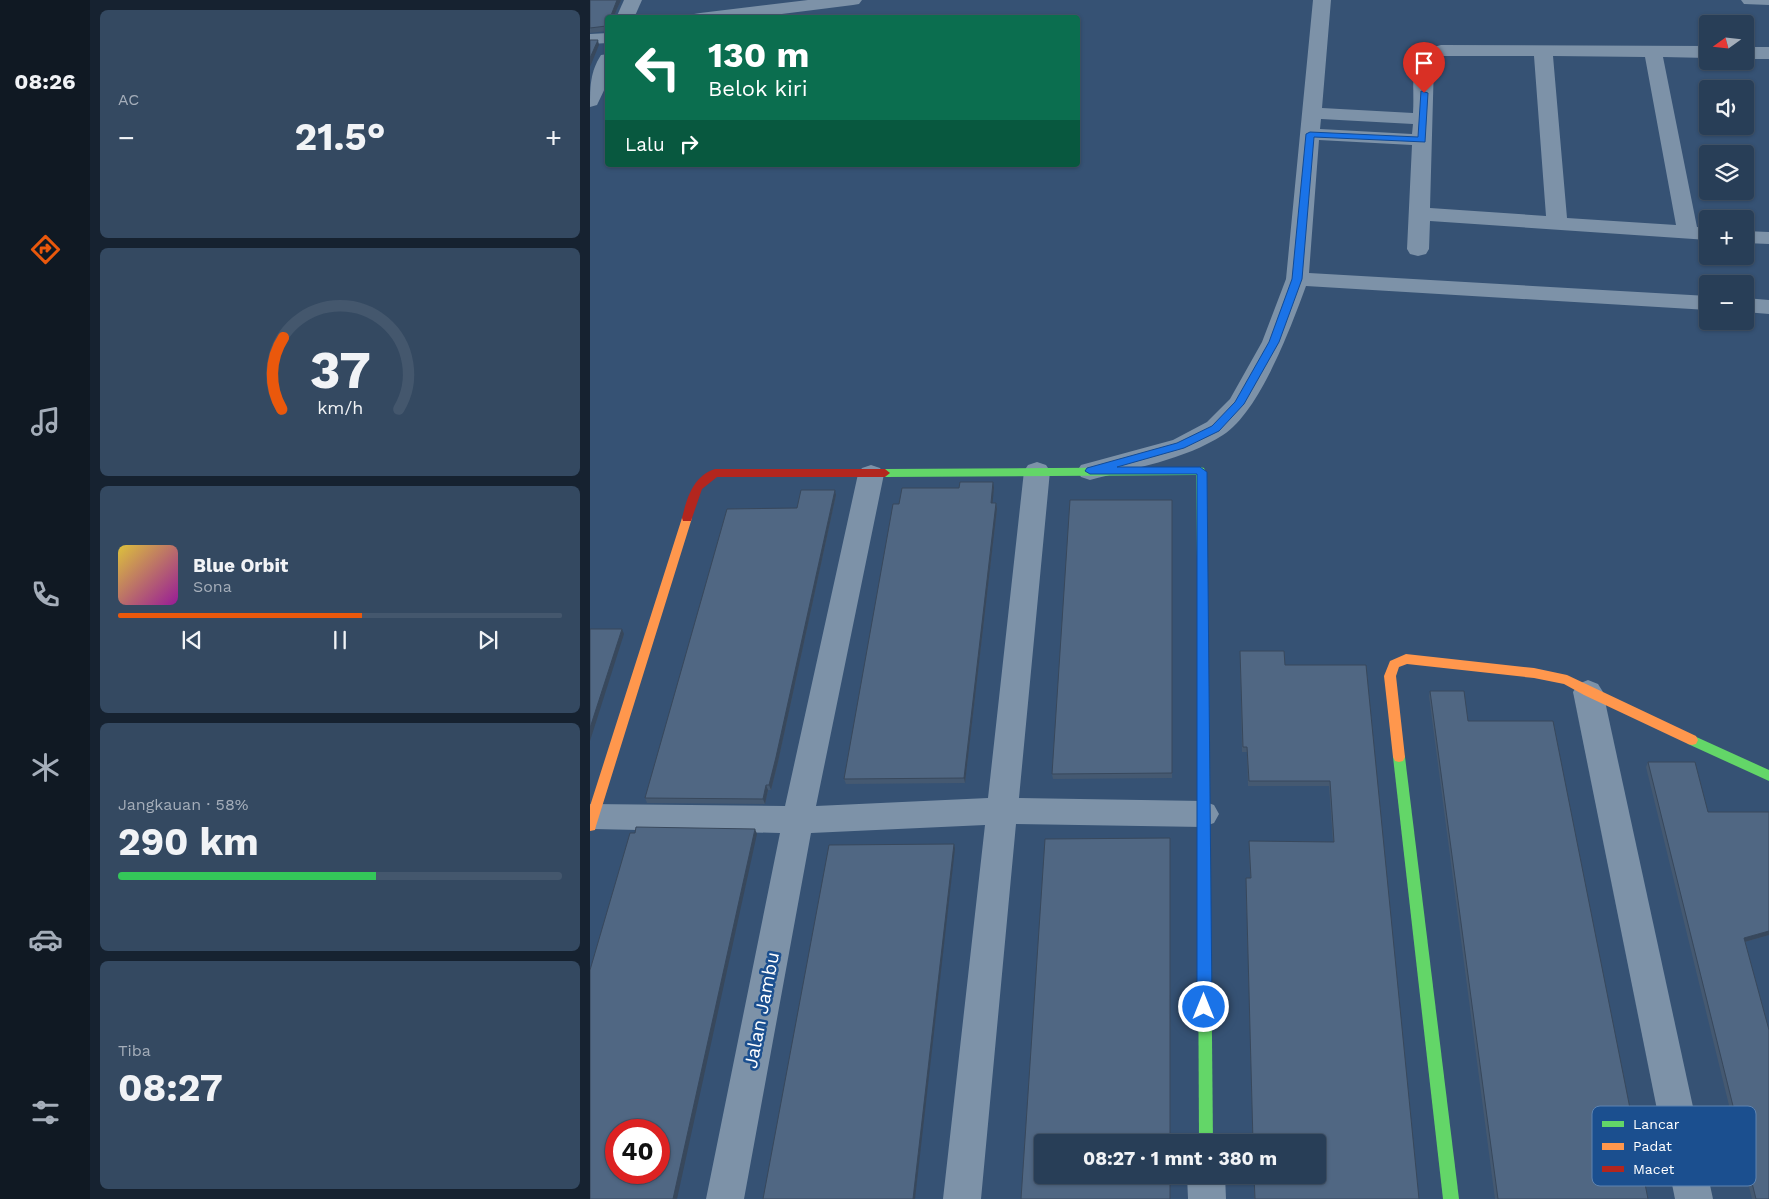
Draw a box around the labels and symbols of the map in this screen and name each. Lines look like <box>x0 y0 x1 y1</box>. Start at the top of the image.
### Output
north arrow <box>1699 15 1754 70</box>
pin <box>1403 42 1445 93</box>
street label: Jalan Jambu <box>739 950 784 1070</box>
position arrow <box>1177 980 1229 1032</box>
legend <box>1592 1106 1756 1186</box>
text: Lancar <box>1633 1116 1680 1132</box>
speed limit sign: 40 <box>605 1119 670 1184</box>
text: Padat <box>1633 1138 1672 1154</box>
text: Macet <box>1633 1161 1675 1177</box>

